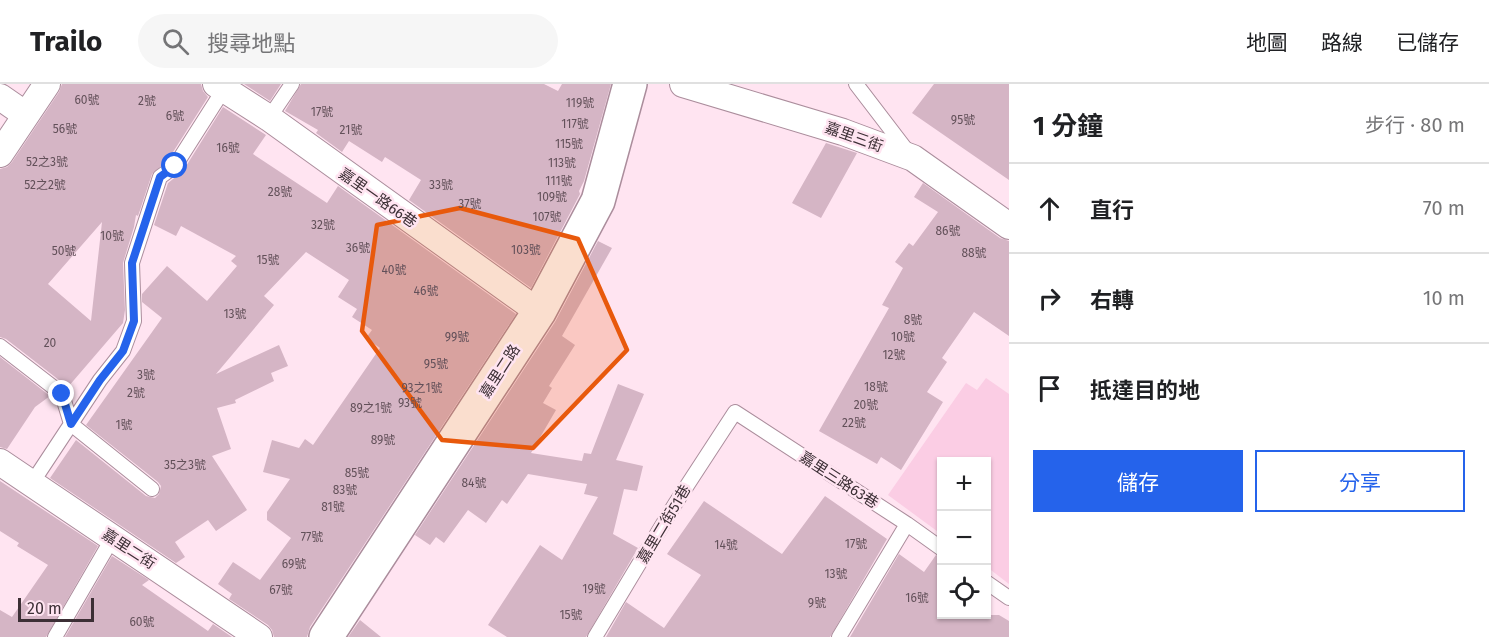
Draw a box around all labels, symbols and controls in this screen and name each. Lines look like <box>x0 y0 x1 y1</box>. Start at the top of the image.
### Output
search box <box>138 14 558 68</box>
text: Trailo <box>30 25 102 58</box>
icon: search <box>159 25 192 58</box>
text: 搜尋地點 <box>207 30 295 57</box>
text: 地圖 <box>1246 30 1288 56</box>
text: 路線 <box>1321 30 1363 56</box>
text: 已儲存 <box>1396 30 1459 56</box>
house number: 60號 <box>74 93 100 107</box>
house number: 2號 <box>138 94 156 108</box>
house number: 119號 <box>566 96 594 110</box>
house number: 17號 <box>311 105 333 119</box>
house number: 6號 <box>166 109 184 123</box>
text: 1 分鐘 <box>1033 111 1103 142</box>
house number: 95號 <box>951 113 975 127</box>
text: 步行 · 80 m <box>1365 113 1465 137</box>
house number: 117號 <box>561 117 589 131</box>
street label: 嘉里三街 <box>823 118 885 156</box>
house number: 56號 <box>53 122 77 136</box>
house number: 21號 <box>340 123 362 137</box>
house number: 115號 <box>555 137 583 151</box>
house number: 16號 <box>216 141 240 155</box>
route start <box>161 152 187 178</box>
house number: 52之3號 <box>26 155 68 169</box>
house number: 113號 <box>548 156 576 170</box>
street label: 嘉里一路66巷 <box>336 165 420 231</box>
house number: 111號 <box>545 174 573 188</box>
house number: 52之2號 <box>24 178 66 192</box>
house number: 33號 <box>429 178 453 192</box>
house number: 28號 <box>268 185 292 199</box>
house number: 109號 <box>537 190 567 204</box>
icon: ahead <box>1033 192 1066 225</box>
text: 70 m <box>1423 196 1465 220</box>
house number: 37號 <box>458 197 482 211</box>
text: 直行 <box>1090 197 1134 224</box>
house number: 107號 <box>533 210 561 224</box>
house number: 32號 <box>311 218 335 232</box>
house number: 86號 <box>935 224 961 238</box>
house number: 10號 <box>100 229 124 243</box>
house number: 36號 <box>346 241 370 255</box>
house number: 103號 <box>511 243 541 257</box>
house number: 50號 <box>52 244 76 258</box>
house number: 88號 <box>961 246 987 260</box>
house number: 15號 <box>256 253 280 267</box>
house number: 40號 <box>381 263 407 277</box>
icon: right <box>1033 282 1066 315</box>
house number: 46號 <box>414 284 438 298</box>
text: 10 m <box>1423 286 1465 310</box>
text: 右轉 <box>1090 287 1134 314</box>
house number: 13號 <box>223 307 247 321</box>
house number: 8號 <box>904 313 922 327</box>
house number: 99號 <box>445 330 469 344</box>
house number: 10號 <box>891 330 915 344</box>
house number: 20 <box>44 336 57 350</box>
street label: 嘉里二路 <box>476 341 524 401</box>
house number: 12號 <box>882 348 906 362</box>
house number: 95號 <box>424 357 448 371</box>
house number: 3號 <box>137 368 155 382</box>
icon: arrive <box>1033 372 1066 405</box>
text: 抵達目的地 <box>1090 377 1200 404</box>
route end <box>48 380 74 406</box>
house number: 18號 <box>864 380 888 394</box>
house number: 93之1號 <box>401 381 443 395</box>
house number: 2號 <box>127 386 145 400</box>
house number: 93號 <box>398 396 422 410</box>
house number: 20號 <box>854 398 878 412</box>
house number: 89之1號 <box>350 401 392 415</box>
house number: 22號 <box>842 416 866 430</box>
house number: 1號 <box>115 418 133 432</box>
house number: 89號 <box>371 433 395 447</box>
street label: 嘉里三路63巷 <box>796 448 882 512</box>
button: 儲存 <box>1033 450 1243 512</box>
button: 分享 <box>1255 450 1465 512</box>
map controls <box>937 457 991 619</box>
button: + <box>937 457 991 511</box>
house number: 35之3號 <box>164 458 206 472</box>
house number: 85號 <box>345 466 369 480</box>
house number: 84號 <box>462 476 487 490</box>
street label: 嘉里二街51巷 <box>634 482 694 566</box>
house number: 83號 <box>333 483 357 497</box>
house number: 81號 <box>321 500 345 514</box>
button: − <box>937 511 991 565</box>
street label: 嘉里二街 <box>99 525 159 573</box>
house number: 77號 <box>301 530 323 544</box>
house number: 17號 <box>845 537 867 551</box>
house number: 14號 <box>714 538 738 552</box>
house number: 69號 <box>282 557 306 571</box>
button: locate <box>937 565 991 619</box>
house number: 13號 <box>824 567 848 581</box>
house number: 19號 <box>582 582 606 596</box>
house number: 67號 <box>269 583 293 597</box>
house number: 16號 <box>905 591 929 605</box>
scale bar <box>18 595 94 622</box>
house number: 9號 <box>808 596 826 610</box>
text: 20 m <box>27 599 62 618</box>
house number: 15號 <box>559 608 583 622</box>
house number: 60號 <box>129 615 155 629</box>

